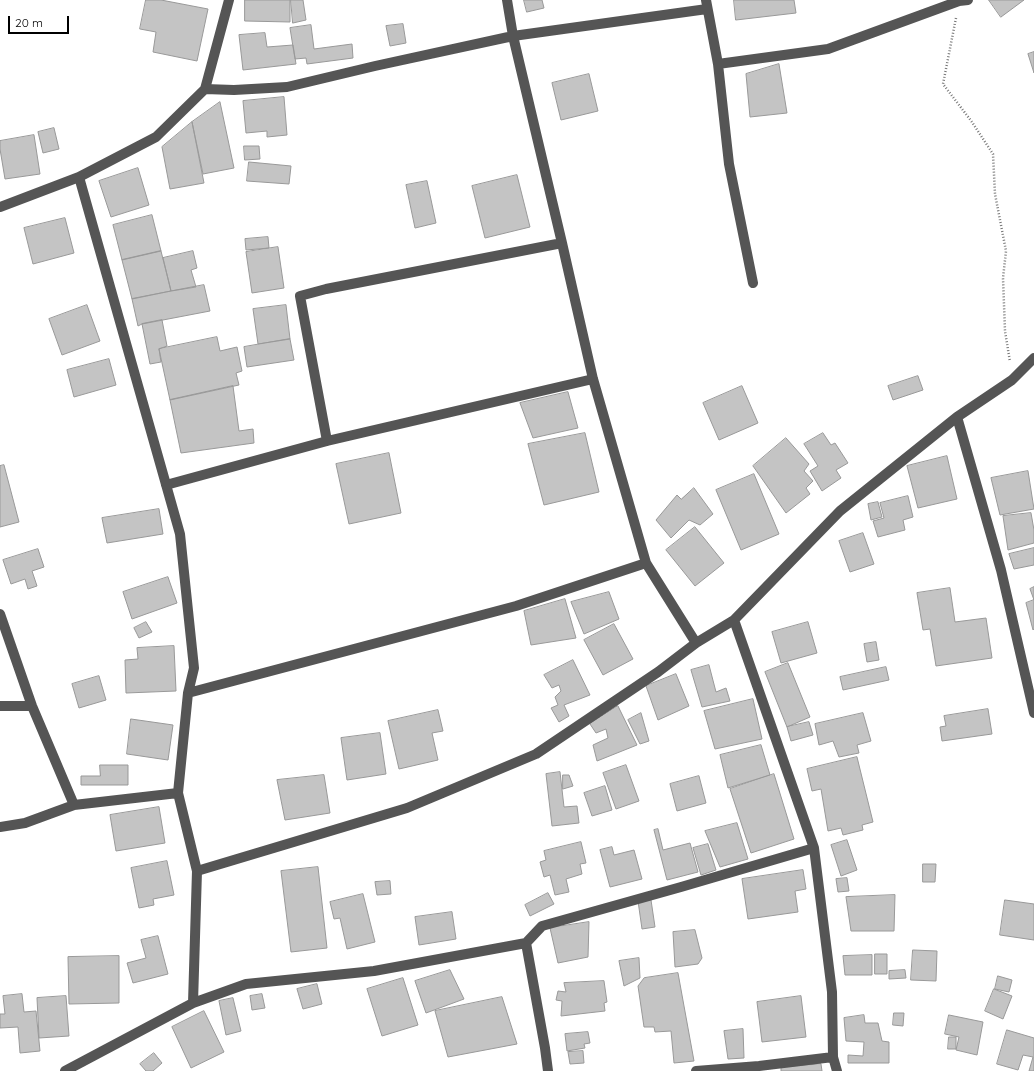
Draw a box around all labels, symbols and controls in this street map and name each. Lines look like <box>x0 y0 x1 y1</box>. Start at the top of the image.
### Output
scale bar <box>10 8 71 34</box>
text: 20 m <box>15 15 43 30</box>

